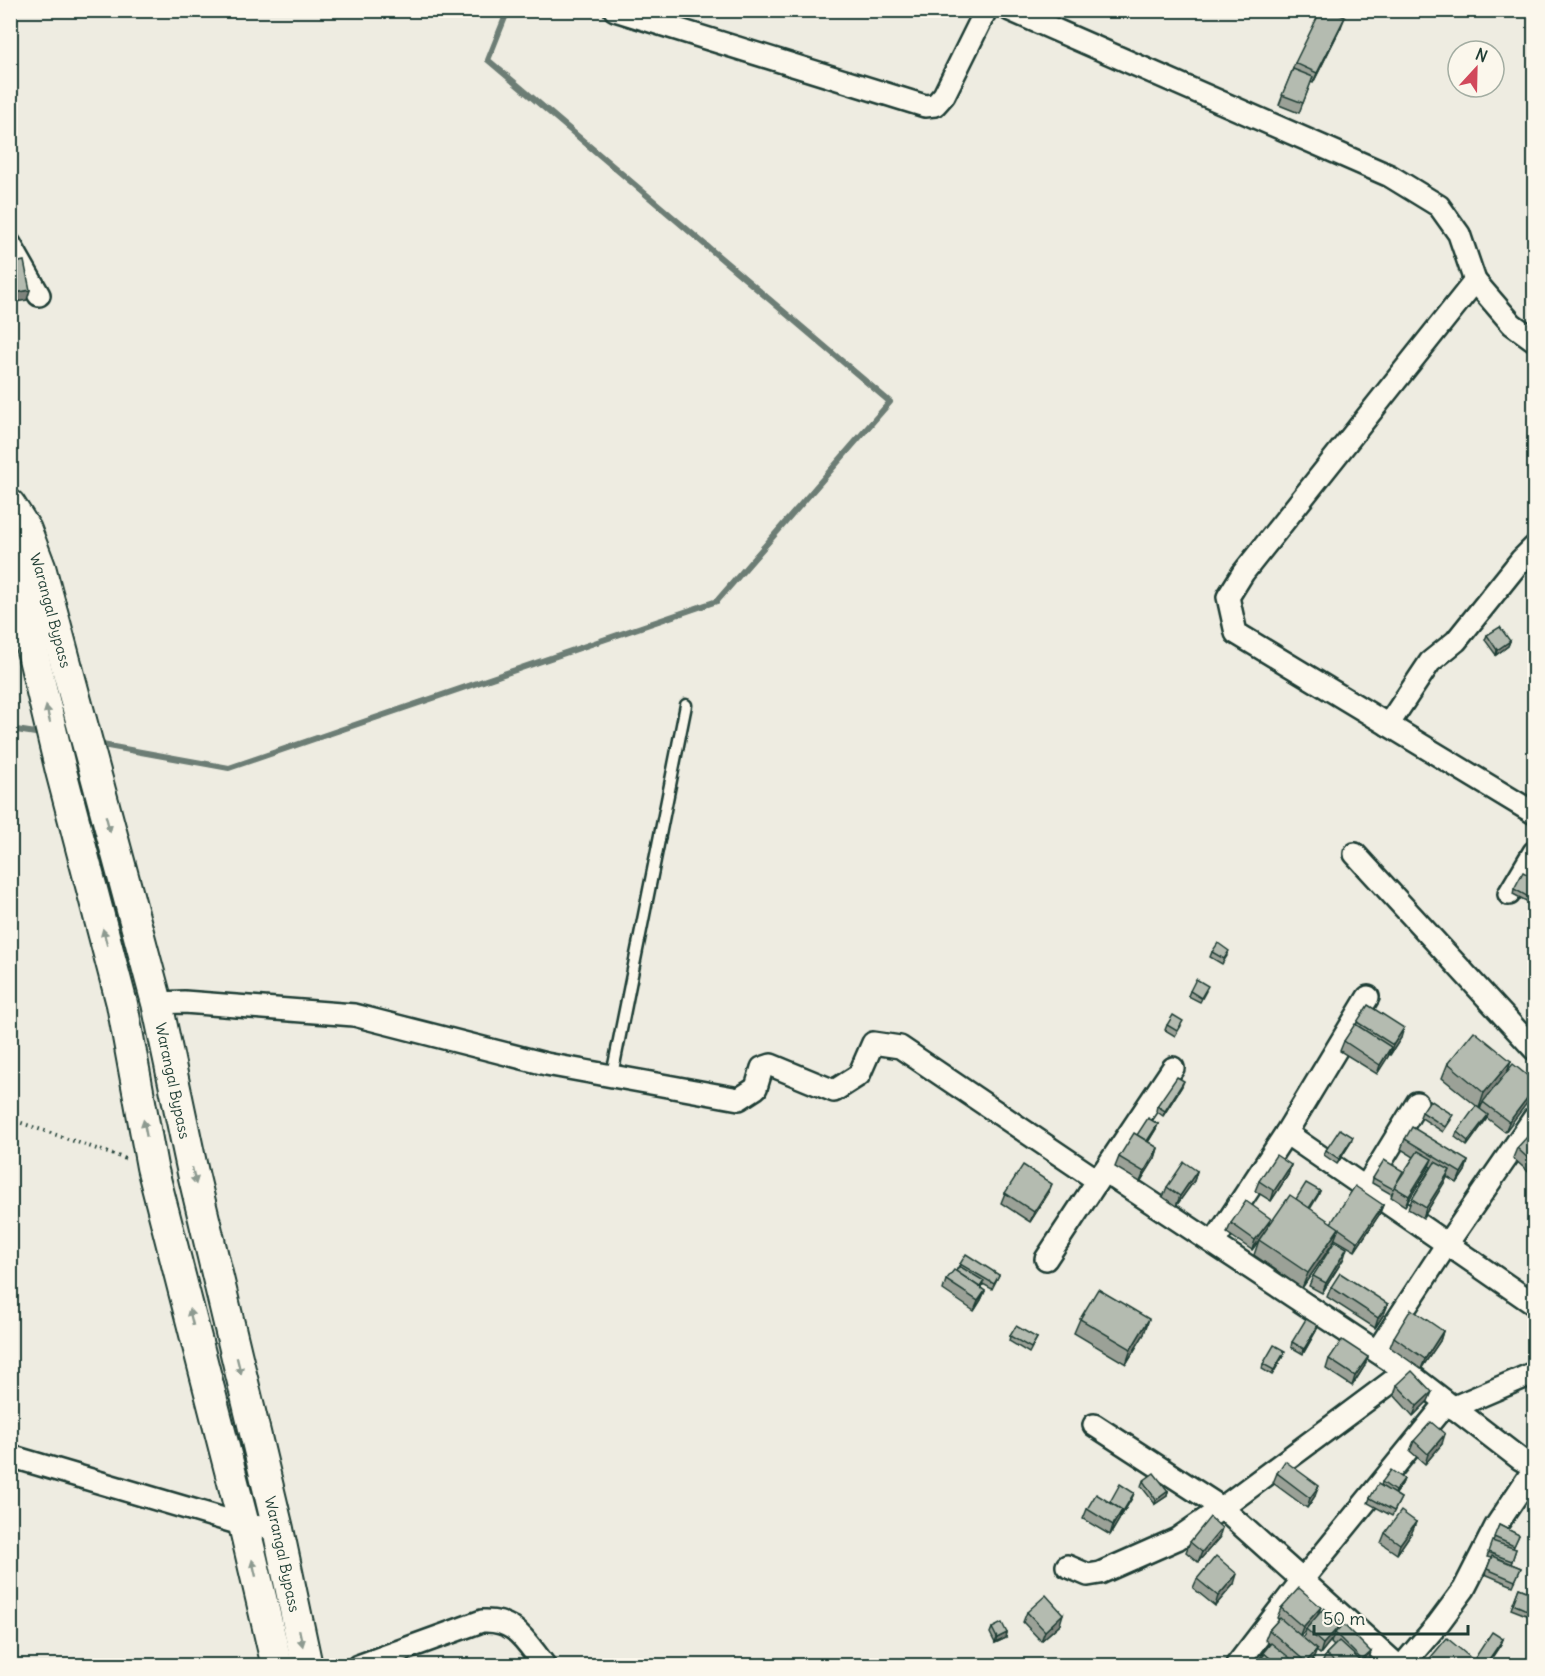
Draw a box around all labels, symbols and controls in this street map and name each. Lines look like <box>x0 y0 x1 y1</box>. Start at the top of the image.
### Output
north arrow <box>1446 39 1506 99</box>
text: N <box>1473 44 1490 66</box>
street label: Warangal Bypass <box>26 550 76 670</box>
one-way arrow <box>43 704 52 723</box>
one-way arrow <box>104 815 113 833</box>
one-way arrow <box>99 928 109 946</box>
street label: Warangal Bypass <box>152 1021 195 1140</box>
one-way arrow <box>140 1118 149 1137</box>
one-way arrow <box>189 1167 199 1185</box>
one-way arrow <box>185 1308 195 1327</box>
one-way arrow <box>235 1357 244 1376</box>
street label: Warangal Bypass <box>261 1494 305 1614</box>
one-way arrow <box>248 1558 258 1577</box>
scale bar <box>1314 1598 1468 1636</box>
text: 50 m <box>1323 1607 1365 1630</box>
one-way arrow <box>297 1629 306 1648</box>

